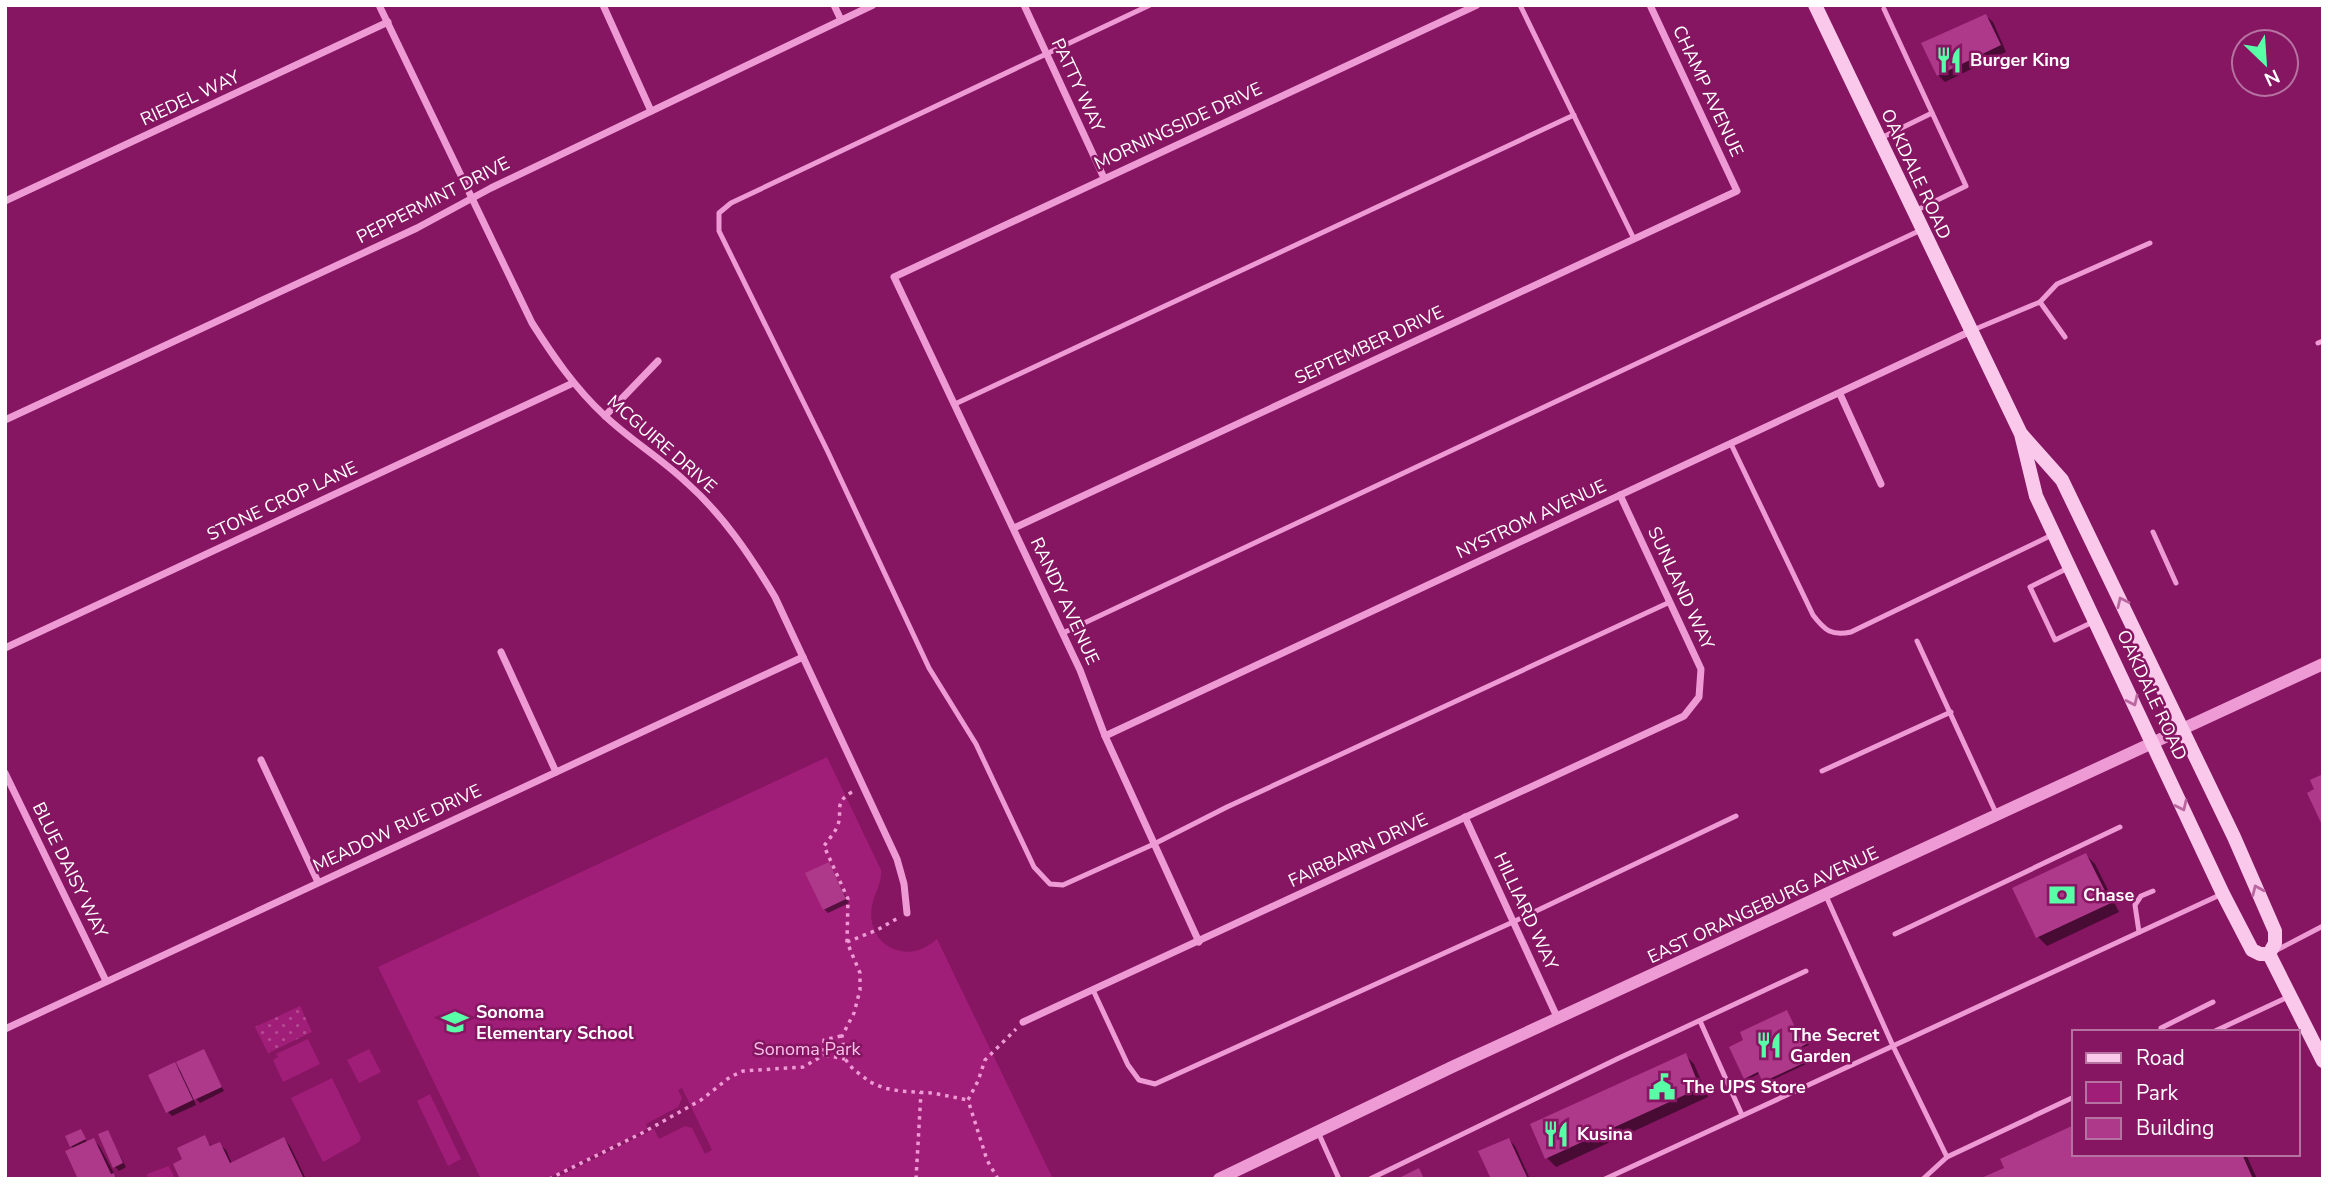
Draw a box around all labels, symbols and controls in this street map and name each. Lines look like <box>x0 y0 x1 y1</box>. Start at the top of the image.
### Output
street label: CHAMP AVENUE <box>1667 21 1749 161</box>
north arrow <box>2230 28 2300 98</box>
street label: PATTY WAY <box>1046 34 1110 136</box>
restaurant icon: Burger King <box>1934 45 1964 75</box>
place label: Burger King <box>1970 48 2070 72</box>
text: N <box>2260 63 2284 92</box>
street label: RIEDEL WAY <box>136 64 244 131</box>
street label: MORNINGSIDE DRIVE <box>1090 77 1266 175</box>
street label: OAKDALE ROAD <box>1875 105 1957 243</box>
street label: PEPPERMINT DRIVE <box>352 151 514 249</box>
street label: SEPTEMBER DRIVE <box>1291 300 1447 390</box>
street label: MCGUIRE DRIVE <box>602 390 722 498</box>
street label: STONE CROP LANE <box>203 456 361 546</box>
street label: NYSTROM AVENUE <box>1452 474 1610 564</box>
street label: SUNLAND WAY <box>1642 523 1720 654</box>
street label: RANDY AVENUE <box>1025 533 1105 669</box>
one-way arrow <box>2116 597 2130 609</box>
street label: OAKDALE ROAD <box>2111 626 2193 764</box>
one-way arrow <box>2125 694 2139 706</box>
street label: MEADOW RUE DRIVE <box>309 778 485 878</box>
street label: BLUE DAISY WAY <box>27 798 113 942</box>
one-way arrow <box>2173 799 2187 811</box>
street label: FAIRBAIRN DRIVE <box>1284 807 1432 893</box>
street label: EAST ORANGEBURG AVENUE <box>1644 841 1882 969</box>
street label: HILLIARD WAY <box>1488 848 1564 974</box>
bank icon: Chase <box>2047 880 2077 910</box>
place label: Chase <box>2083 883 2134 907</box>
one-way arrow <box>2251 885 2265 898</box>
place label: Sonoma Elementary School <box>476 1000 634 1045</box>
school or university icon: Sonoma Elementary School <box>440 1007 470 1037</box>
place label: The Secret Garden <box>1790 1023 1880 1068</box>
restaurant icon: The Secret Garden <box>1754 1030 1784 1060</box>
legend <box>2072 1030 2300 1156</box>
park label: Sonoma Park <box>754 1037 861 1061</box>
text: Road <box>2136 1044 2185 1072</box>
public building icon: The UPS Store <box>1647 1072 1677 1102</box>
place label: The UPS Store <box>1683 1075 1806 1099</box>
text: Park <box>2136 1079 2178 1107</box>
text: Building <box>2136 1114 2214 1142</box>
restaurant icon: Kusina <box>1541 1119 1571 1149</box>
place label: Kusina <box>1577 1122 1633 1146</box>

